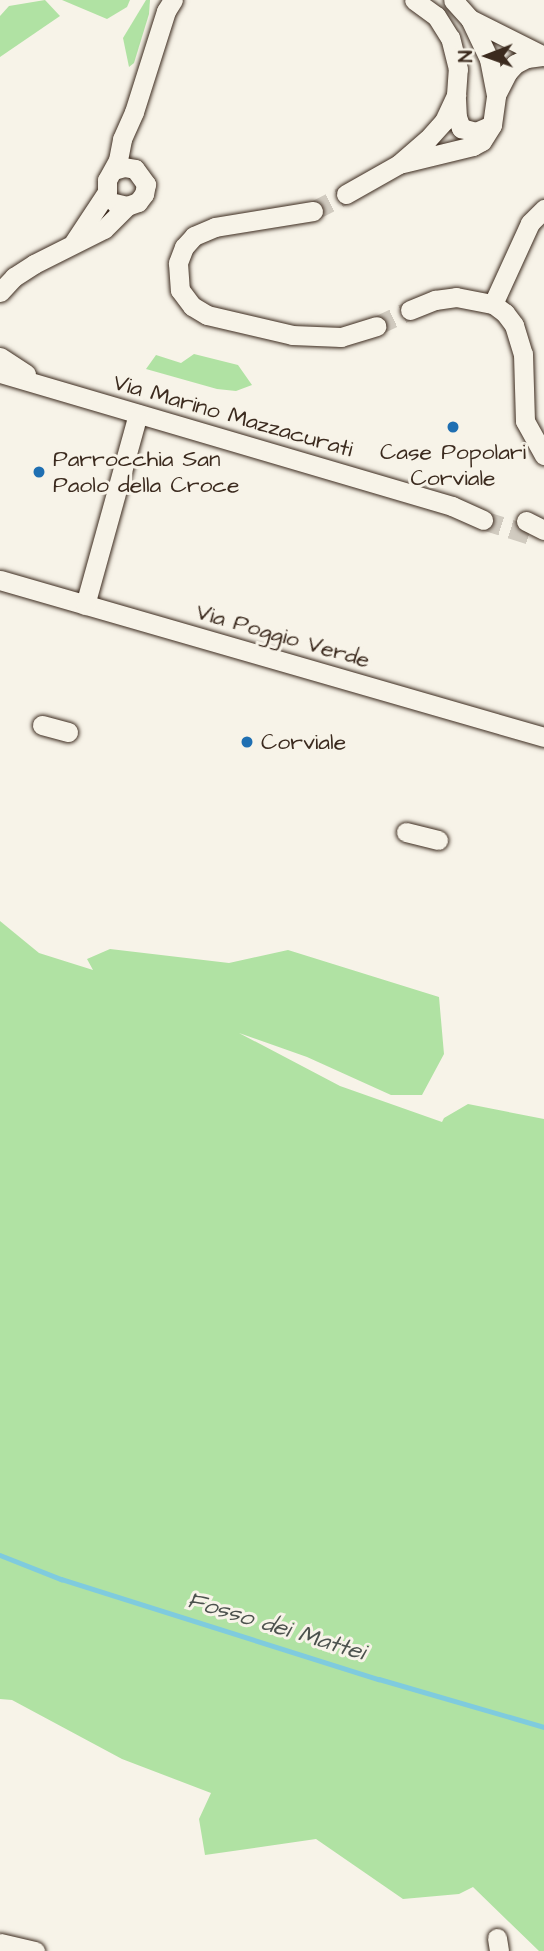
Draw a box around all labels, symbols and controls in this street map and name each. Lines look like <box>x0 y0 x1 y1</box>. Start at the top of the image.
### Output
north arrow <box>453 21 523 91</box>
text: N <box>453 50 480 63</box>
street label: Via Marino Mazzacurati <box>110 369 356 463</box>
marker: Case Popolari Corviale <box>445 419 461 435</box>
place label: Case Popolari Corviale <box>380 438 526 492</box>
place label: Parrocchia San Paolo della Croce <box>53 445 239 499</box>
marker: Parrocchia San Paolo della Croce <box>31 464 47 480</box>
street label: Via Poggio Verde <box>193 598 373 674</box>
place label: Corviale <box>261 728 346 756</box>
marker: Corviale <box>239 734 255 750</box>
water label: Fosso dei Mattei <box>184 1586 368 1668</box>

